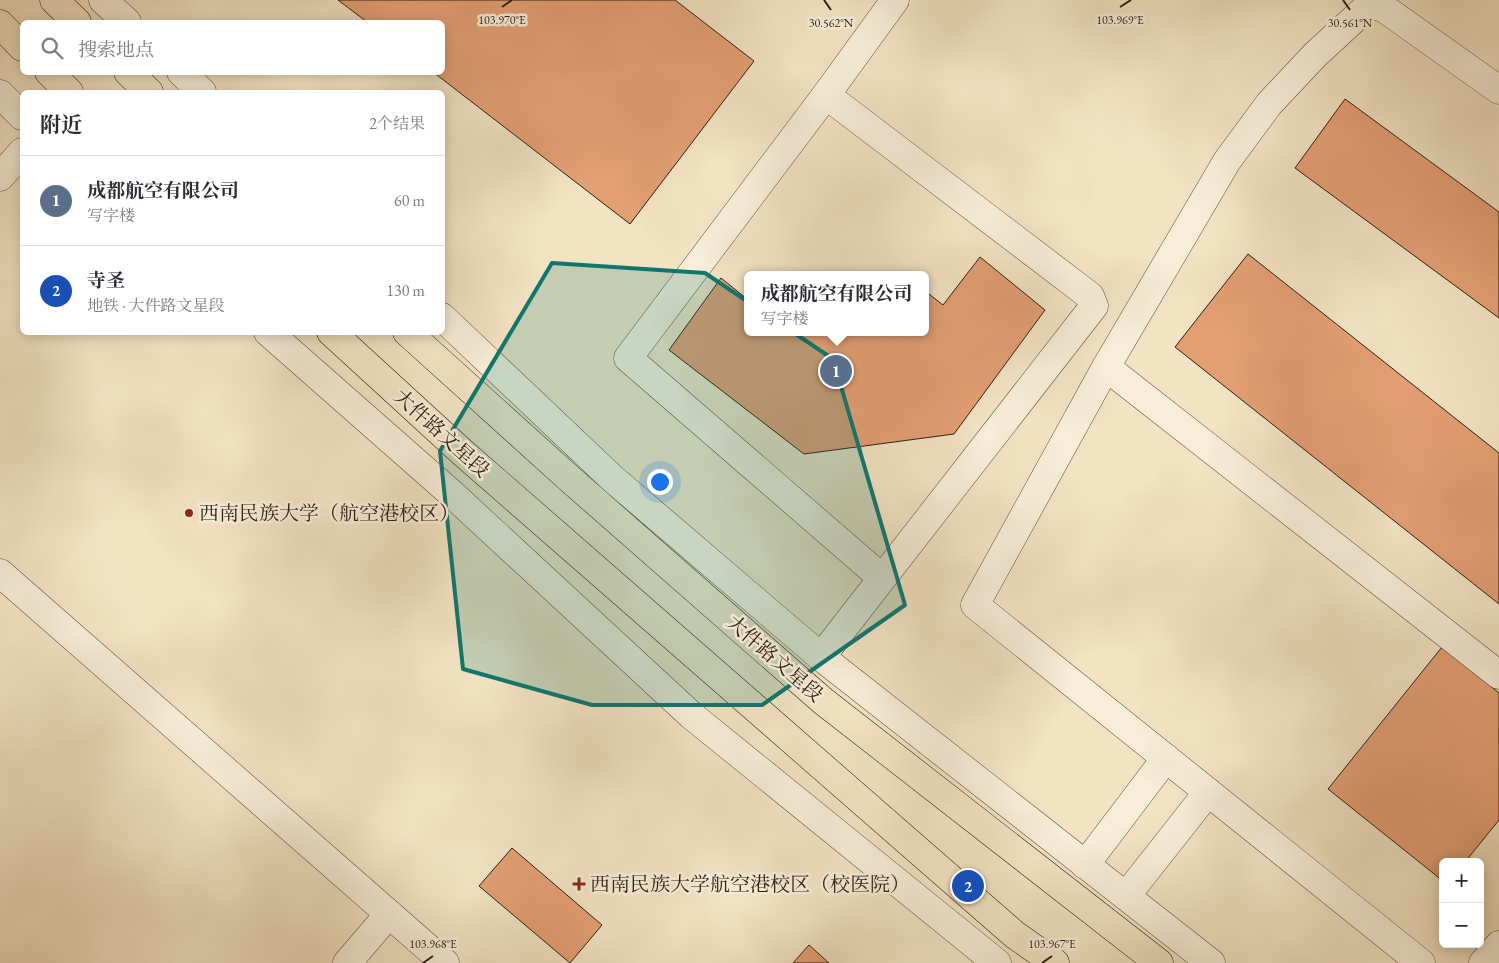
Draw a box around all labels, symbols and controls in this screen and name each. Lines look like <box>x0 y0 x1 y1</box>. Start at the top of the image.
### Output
text: 103.970°E <box>478 12 526 28</box>
text: 103.969°E <box>1096 12 1144 28</box>
text: 30.562°N <box>809 15 854 31</box>
text: 30.561°N <box>1328 15 1373 31</box>
search box <box>20 20 445 75</box>
icon: search <box>38 34 66 62</box>
text: 搜索地点 <box>78 37 154 62</box>
text: 附近 <box>40 111 82 138</box>
text: 2个结果 <box>369 113 425 134</box>
text: 成都航空有限公司 <box>87 178 239 203</box>
text: 1 <box>52 190 60 211</box>
text: 60 m <box>394 190 425 211</box>
text: 写字楼 <box>87 205 135 226</box>
text: 寺圣 <box>87 268 125 293</box>
popup <box>744 271 929 336</box>
text: 2 <box>52 280 60 301</box>
text: 130 m <box>386 280 425 301</box>
text: 成都航空有限公司 <box>760 281 913 306</box>
text: 地铁 · 大件路文星段 <box>87 295 225 316</box>
text: 写字楼 <box>760 308 809 329</box>
pin: 1 <box>820 352 852 390</box>
street label: 大件路文星段 <box>389 383 495 483</box>
your location <box>647 469 673 495</box>
place label: 西南民族大学（航空港校区） <box>199 500 459 526</box>
marker: 西南民族大学（航空港校区） <box>183 507 195 519</box>
street label: 大件路文星段 <box>721 609 829 707</box>
map controls <box>1439 858 1484 948</box>
button: + <box>1439 858 1484 903</box>
pin: 2 <box>952 867 984 905</box>
place label: 西南民族大学航空港校区（校医院） <box>590 871 910 897</box>
marker: 西南民族大学航空港校区（校医院） <box>572 877 586 891</box>
button: − <box>1439 903 1484 948</box>
text: 103.968°E <box>409 936 457 952</box>
text: 103.967°E <box>1028 936 1076 952</box>

